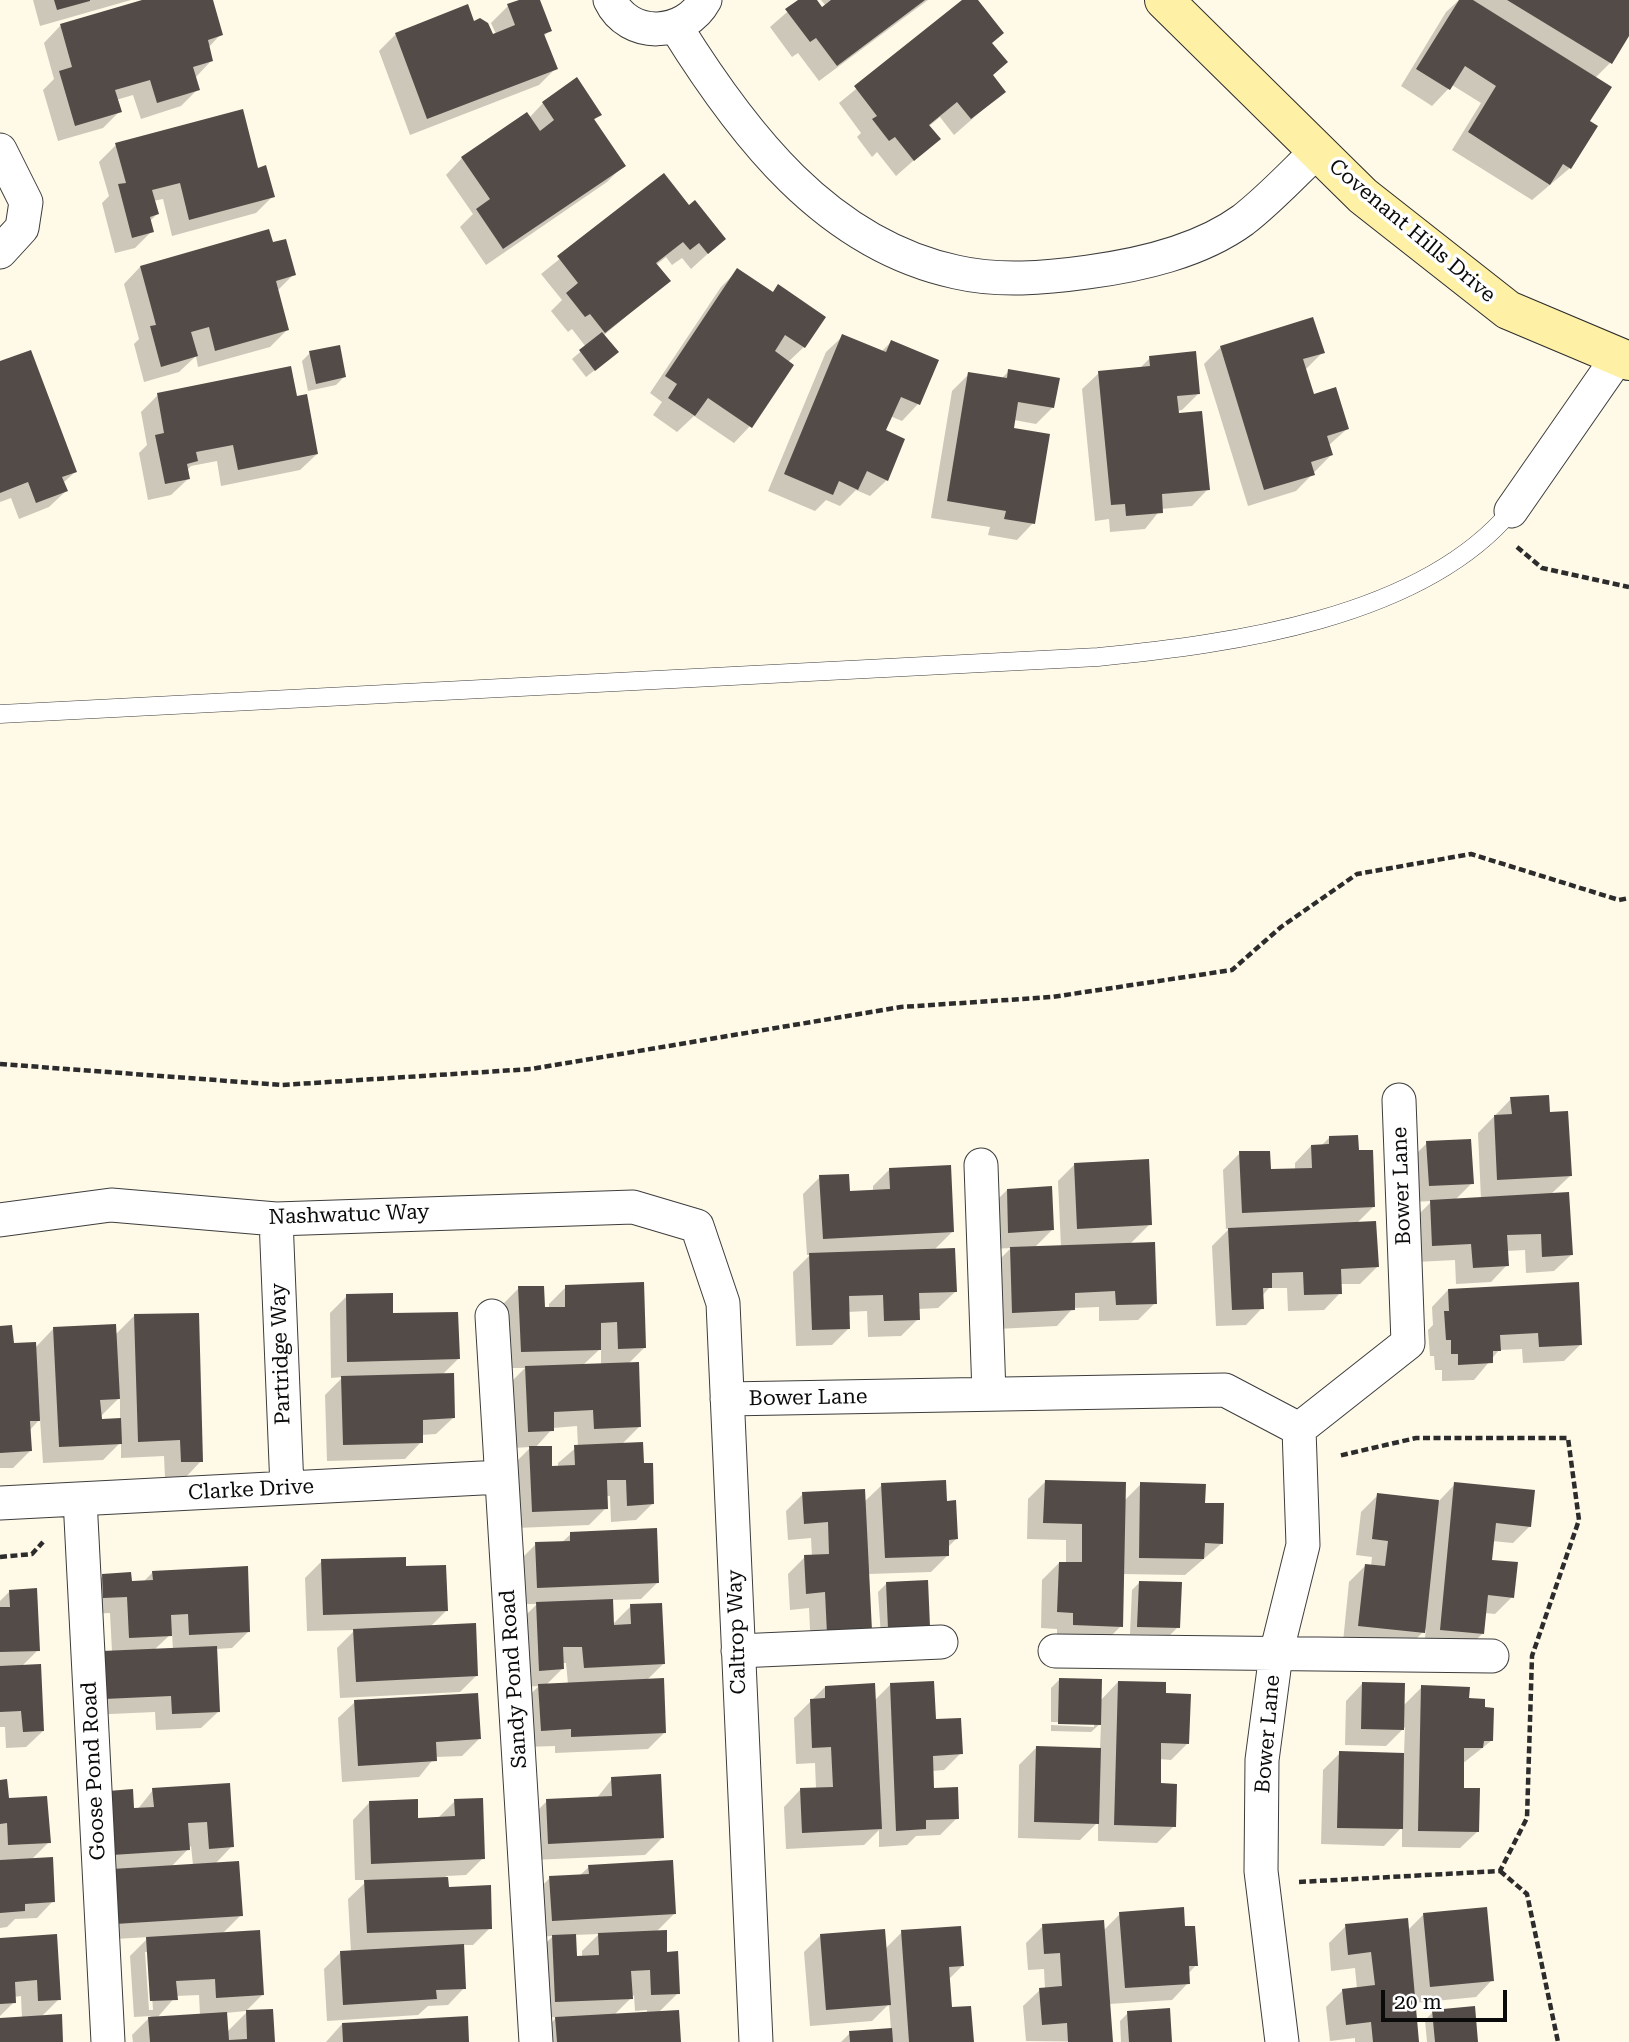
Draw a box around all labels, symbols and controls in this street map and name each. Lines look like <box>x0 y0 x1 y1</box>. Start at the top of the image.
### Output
street label: Covenant Hills Drive <box>1324 154 1500 308</box>
street label: Bower Lane <box>1387 1126 1417 1246</box>
street label: Nashwatuc Way <box>268 1200 430 1230</box>
street label: Partridge Way <box>266 1283 296 1425</box>
street label: Bower Lane <box>748 1384 868 1412</box>
street label: Clarke Drive <box>187 1474 315 1506</box>
street label: Caltrop Way <box>722 1569 752 1695</box>
street label: Sandy Pond Road <box>495 1589 533 1769</box>
street label: Bower Lane <box>1250 1674 1286 1794</box>
street label: Goose Pond Road <box>77 1681 111 1861</box>
scale bar <box>1384 1976 1510 2020</box>
text: 20 m <box>1394 1990 1442 2014</box>

